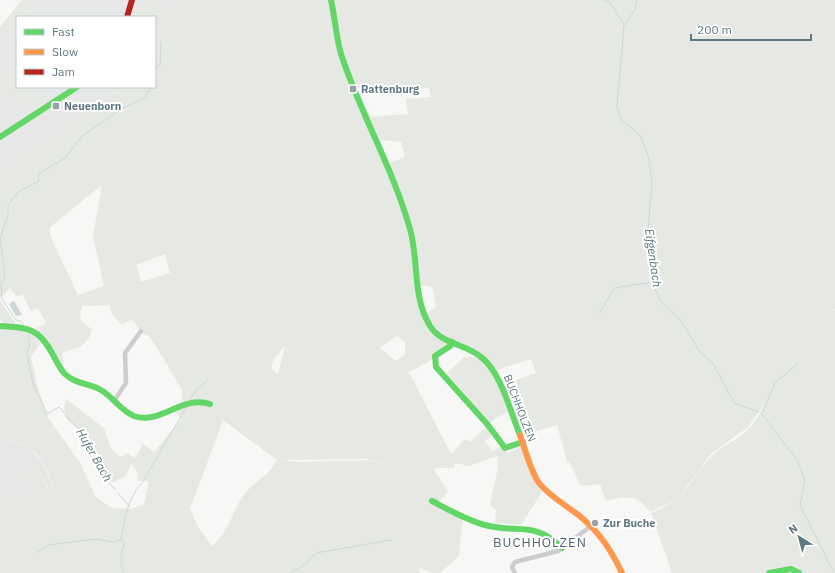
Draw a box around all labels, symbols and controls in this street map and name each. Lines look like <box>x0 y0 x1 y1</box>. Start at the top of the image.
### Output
legend <box>16 16 156 88</box>
scale bar <box>691 16 811 42</box>
text: 200 m <box>697 22 732 37</box>
text: Fast <box>52 24 75 39</box>
text: Slow <box>52 44 78 59</box>
text: Jam <box>52 64 75 79</box>
place label: Rattenburg <box>361 82 420 96</box>
marker: Rattenburg <box>348 84 358 94</box>
place label: Neuenborn <box>64 99 121 113</box>
marker: Neuenborn <box>51 101 61 111</box>
water label: Eifgenbach <box>642 228 665 288</box>
street label: BUCHHOLZEN <box>501 372 539 444</box>
water label: Hufer Bach <box>73 425 116 484</box>
place label: Zur Buche <box>603 516 656 530</box>
north arrow <box>779 517 819 557</box>
marker: Zur Buche <box>590 518 600 528</box>
text: N <box>786 521 800 537</box>
district label: BUCHHOLZEN <box>493 534 587 551</box>

